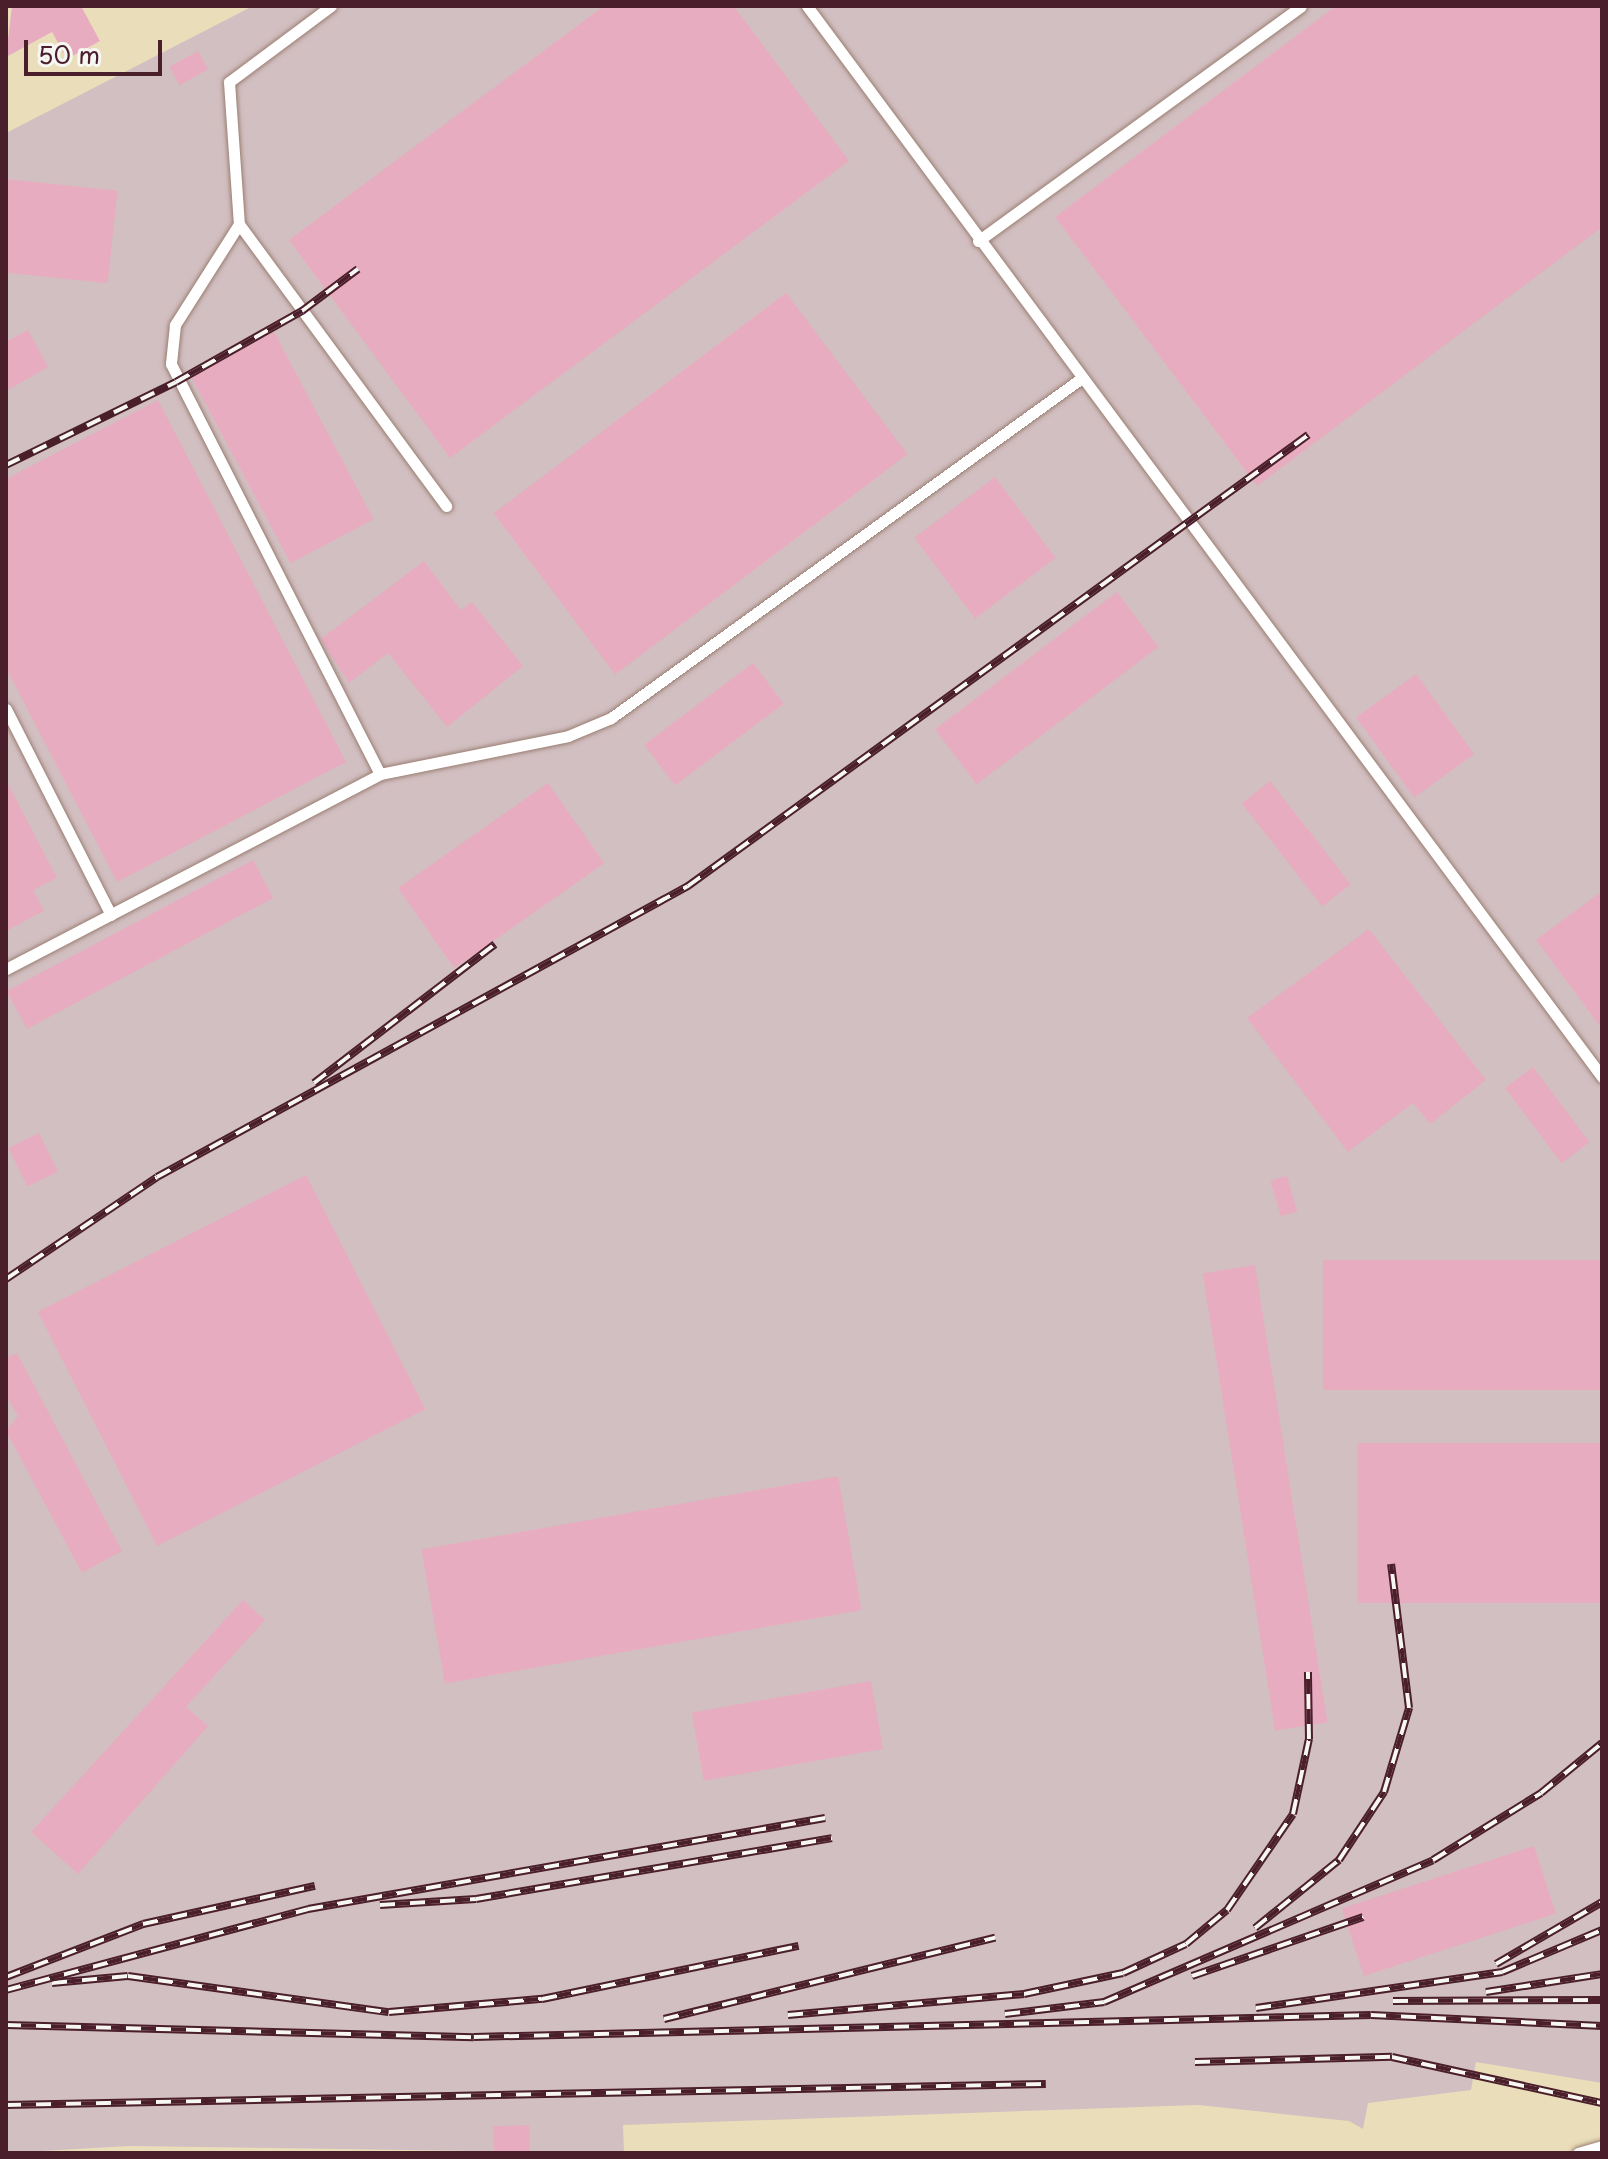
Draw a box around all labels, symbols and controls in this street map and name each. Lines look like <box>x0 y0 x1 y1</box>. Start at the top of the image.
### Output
scale bar <box>28 24 166 74</box>
text: 50 m <box>38 36 100 72</box>

